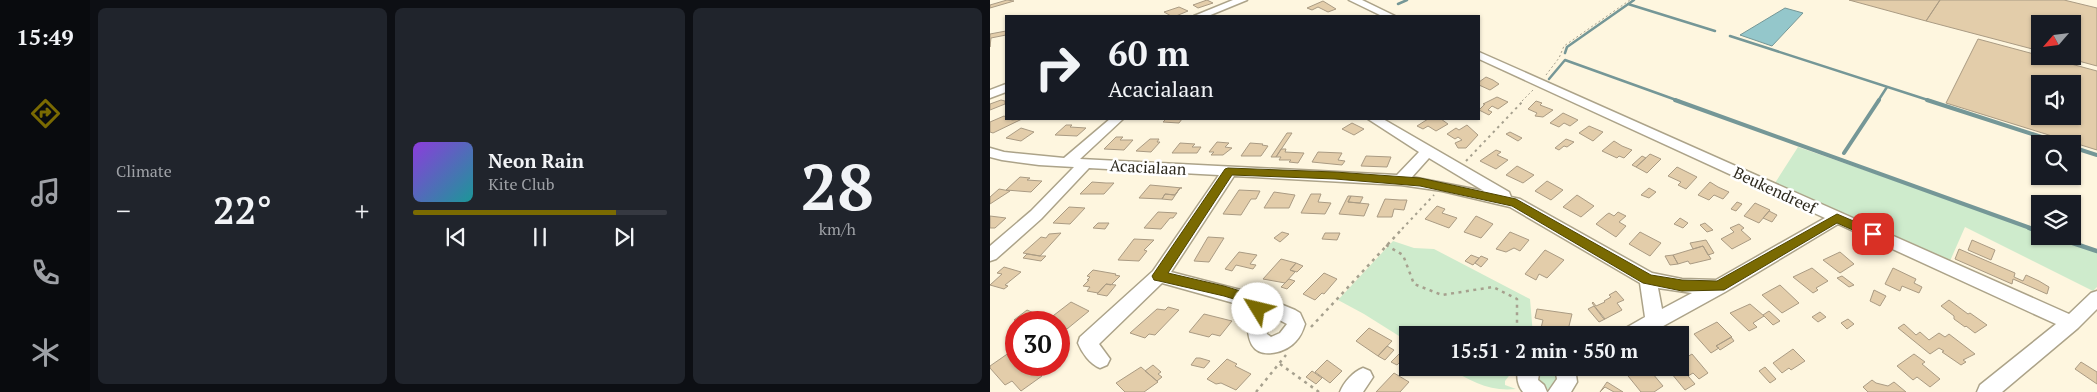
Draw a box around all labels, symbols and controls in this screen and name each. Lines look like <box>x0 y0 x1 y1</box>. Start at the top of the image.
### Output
north arrow <box>2031 15 2081 65</box>
map controls <box>2031 15 2081 245</box>
text: 15:49 <box>16 22 74 51</box>
text: 60 m <box>1108 30 1189 76</box>
icon: right <box>1025 35 1090 100</box>
text: Acacialaan <box>1108 74 1214 103</box>
button: sound <box>2031 75 2081 125</box>
icon: directions <box>28 96 63 131</box>
button: search <box>2031 135 2081 185</box>
text: 28 <box>801 142 874 229</box>
text: Neon Rain <box>488 148 584 173</box>
street label: Acacialaan <box>1109 154 1187 180</box>
text: Climate <box>116 160 172 182</box>
street label: Beukendreef <box>1730 161 1821 219</box>
text: Kite Club <box>488 173 554 195</box>
icon: music <box>28 175 63 210</box>
text: 22° <box>213 185 272 235</box>
text: − <box>116 192 131 229</box>
text: + <box>354 192 369 229</box>
button: layers <box>2031 195 2081 245</box>
pin <box>1852 213 1894 255</box>
text: km/h <box>819 218 856 240</box>
icon: arrive <box>1859 220 1887 248</box>
icon: previous <box>442 223 470 251</box>
icon: pause <box>526 223 554 251</box>
icon: next <box>610 223 638 251</box>
icon: phone <box>28 255 63 290</box>
position arrow <box>1231 282 1283 334</box>
speed limit sign: 30 <box>1005 311 1070 376</box>
icon: climate <box>28 335 63 370</box>
text: 15:51 · 2 min · 550 m <box>1450 338 1638 363</box>

